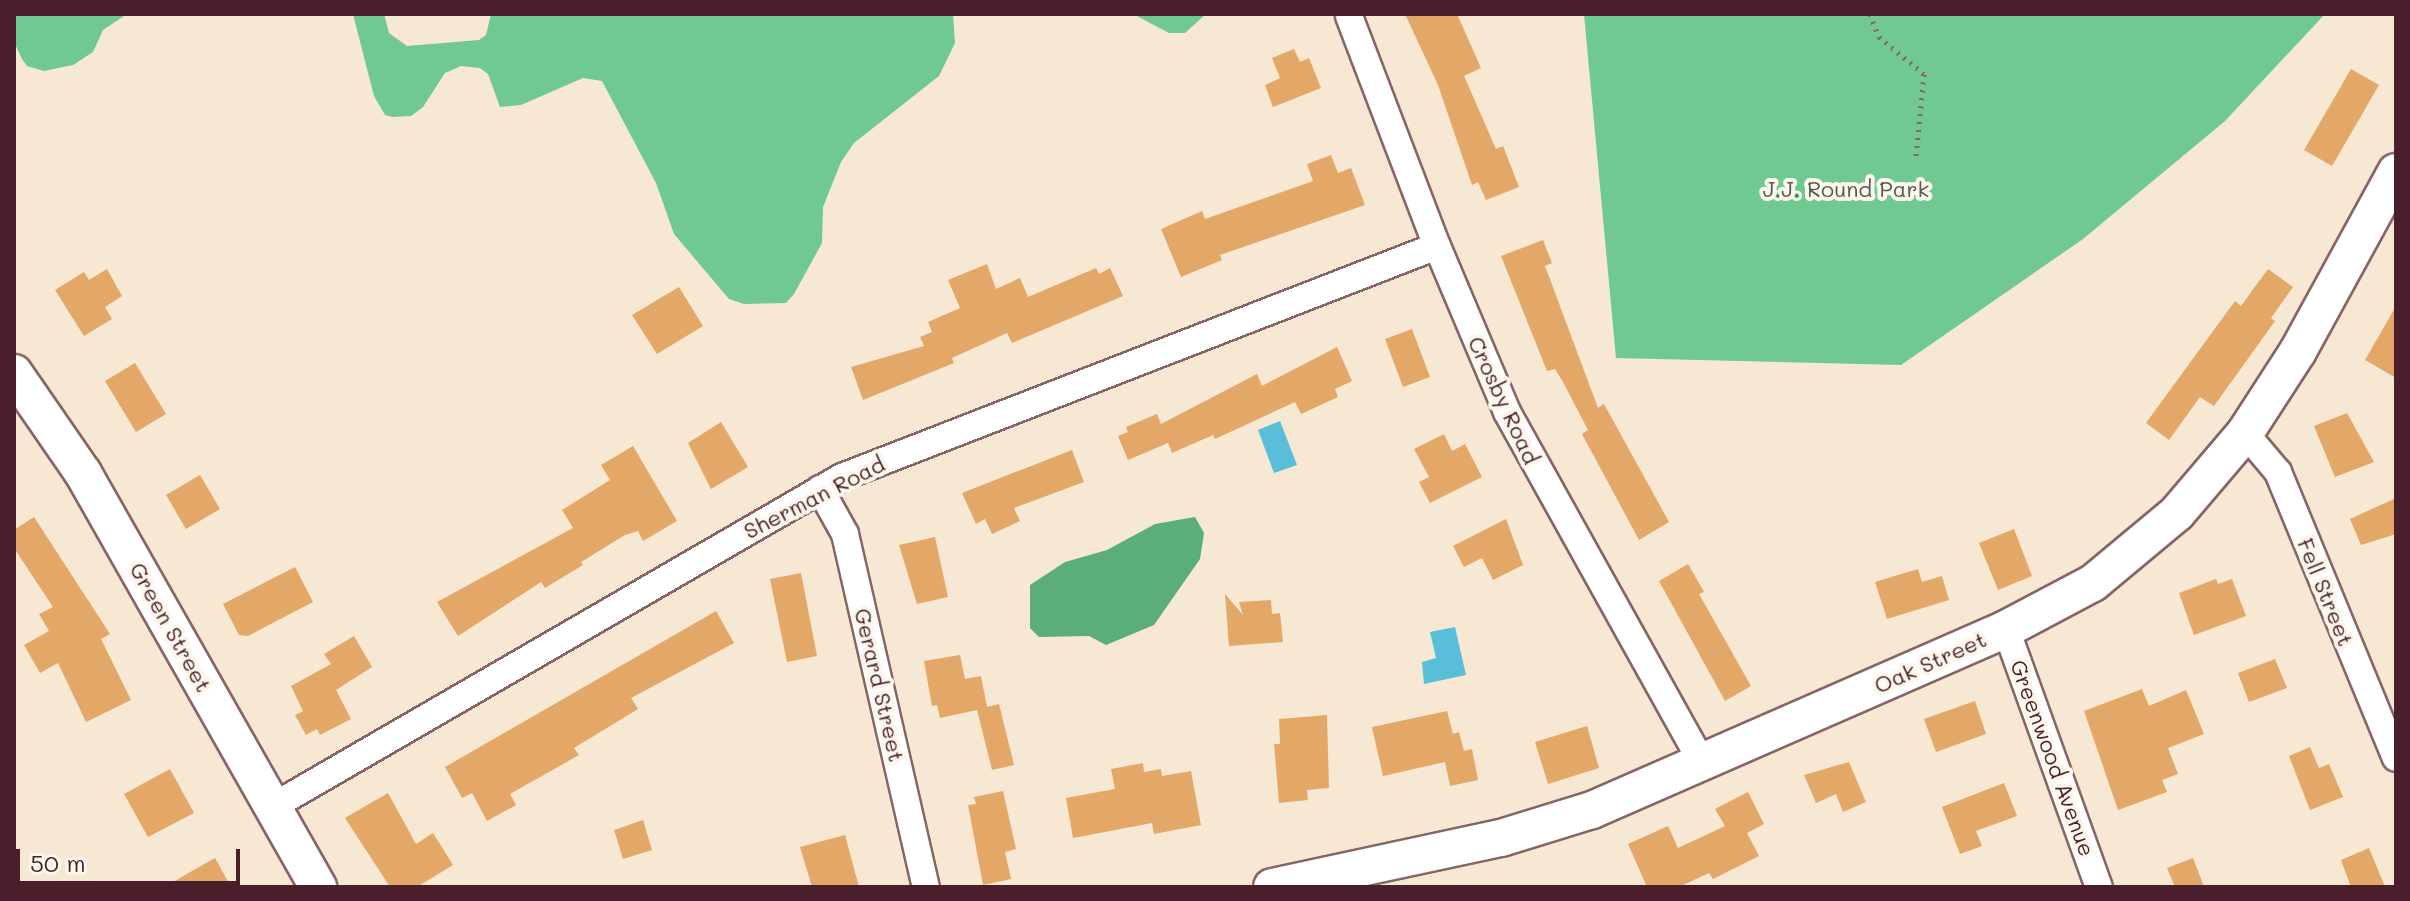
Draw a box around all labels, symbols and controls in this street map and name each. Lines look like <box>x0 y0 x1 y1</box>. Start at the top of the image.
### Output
park label: J.J. Round Park <box>1763 176 1929 202</box>
street label: Crosby Road <box>1463 332 1545 468</box>
street label: Sherman Road <box>739 450 889 544</box>
street label: Fell Street <box>2292 534 2360 650</box>
street label: Green Street <box>125 558 217 696</box>
street label: Gerard Street <box>850 606 910 764</box>
street label: Oak Street <box>1870 626 1990 698</box>
street label: Greenwood Avenue <box>2005 656 2101 860</box>
scale bar <box>20 833 244 883</box>
text: 50 m <box>30 847 86 878</box>

